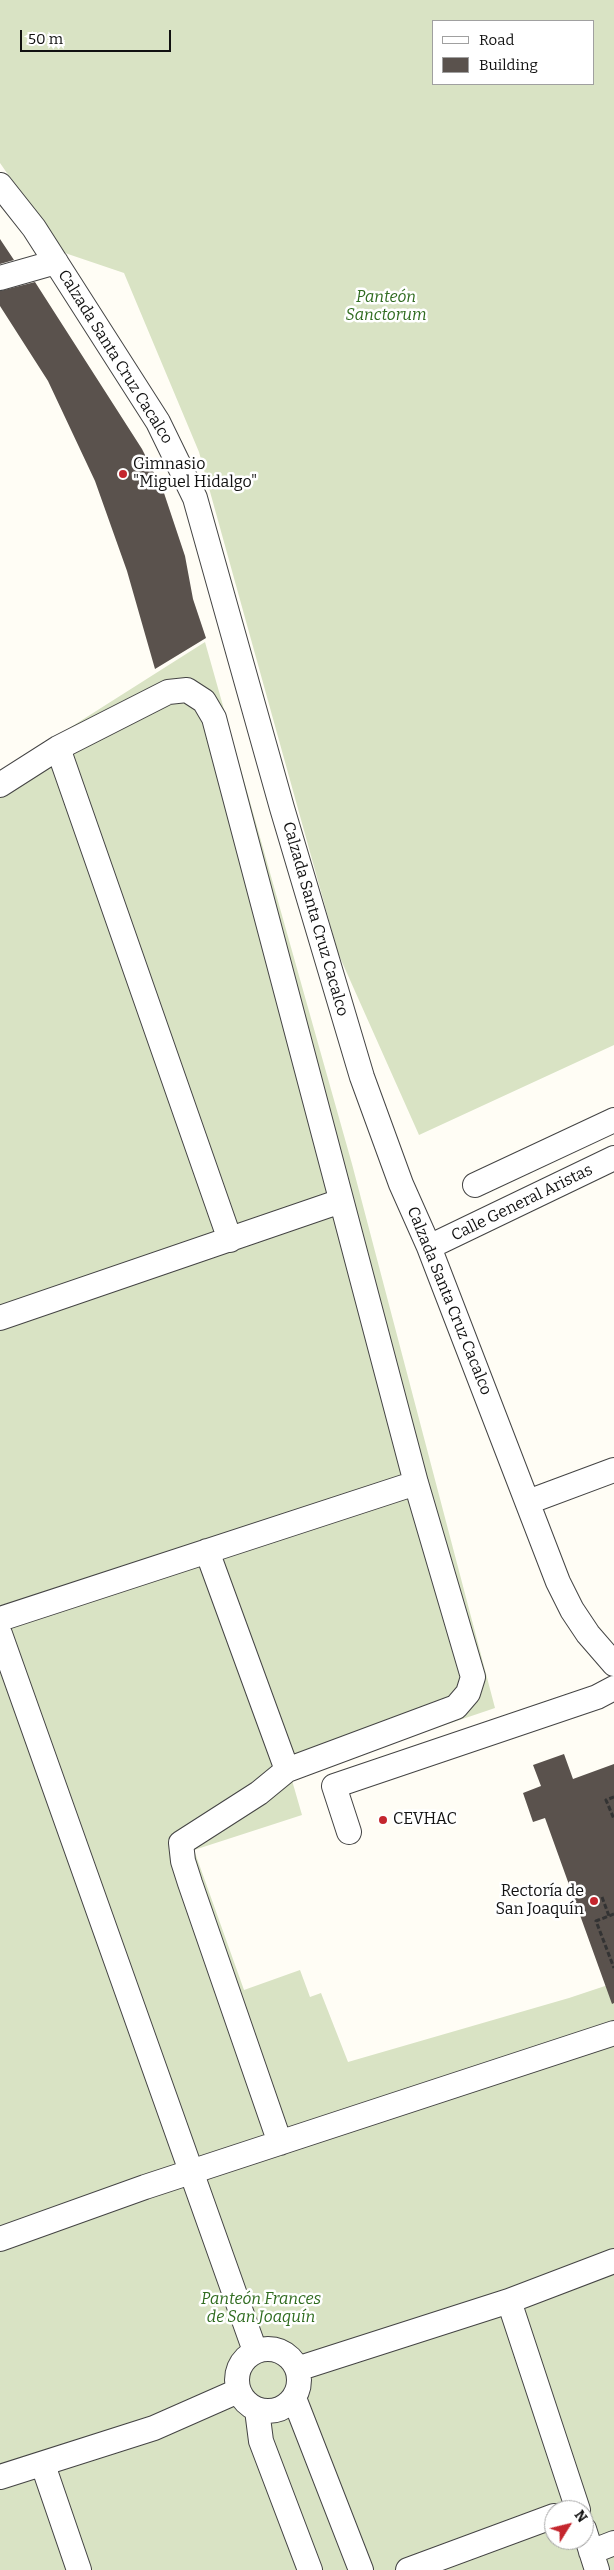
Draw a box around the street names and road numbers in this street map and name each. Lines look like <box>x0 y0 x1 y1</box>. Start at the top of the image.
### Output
street label: Calzada Santa Cruz Cacalco <box>54 267 176 447</box>
street label: Calzada Santa Cruz Cacalco <box>278 820 352 1018</box>
street label: Calle General Aristas <box>448 1160 596 1246</box>
street label: Calzada Santa Cruz Cacalco <box>402 1204 496 1398</box>

